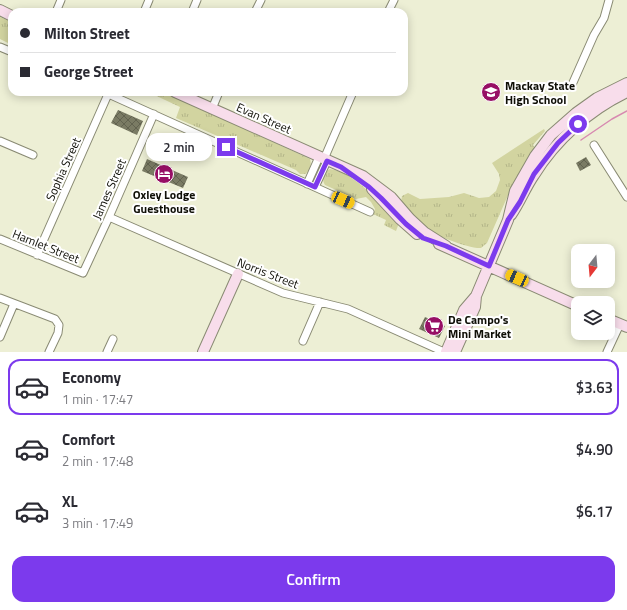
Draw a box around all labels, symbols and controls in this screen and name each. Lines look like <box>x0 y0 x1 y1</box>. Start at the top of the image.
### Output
text: Milton Street <box>44 22 130 45</box>
text: George Street <box>44 60 133 83</box>
place label: Mackay State High School <box>505 76 575 109</box>
school or university icon: Mackay State High School <box>480 81 502 103</box>
street label: Evan Street <box>234 97 295 139</box>
route start <box>569 115 587 133</box>
street label: Sophia Street <box>41 133 86 204</box>
callout: 2 min <box>146 133 212 161</box>
text: 2 min <box>163 137 195 157</box>
route end <box>217 138 235 156</box>
street label: James Street <box>87 155 131 222</box>
hotel icon: Oxley Lodge Guesthouse <box>153 163 175 185</box>
place label: Oxley Lodge Guesthouse <box>133 185 195 218</box>
car <box>330 190 356 210</box>
street label: Hamlet Street <box>10 224 83 268</box>
north arrow <box>571 244 615 288</box>
map controls <box>571 244 615 340</box>
street label: Norris Street <box>234 253 302 294</box>
car <box>504 268 530 288</box>
button: layers <box>571 296 615 340</box>
place label: De Campo's Mini Market <box>448 310 512 343</box>
supermarket icon: De Campo's Mini Market <box>423 315 445 337</box>
text: Economy <box>62 366 121 389</box>
icon: car <box>14 369 50 405</box>
text: $3.63 <box>576 376 613 399</box>
text: 1 min · 17:47 <box>62 389 133 409</box>
text: Comfort <box>62 428 115 451</box>
icon: car <box>14 431 50 467</box>
text: $4.90 <box>576 438 613 461</box>
text: 2 min · 17:48 <box>62 451 133 471</box>
text: XL <box>62 490 78 513</box>
icon: car <box>14 493 50 529</box>
text: $6.17 <box>576 500 613 523</box>
text: 3 min · 17:49 <box>62 513 133 533</box>
button: Confirm <box>12 556 615 602</box>

